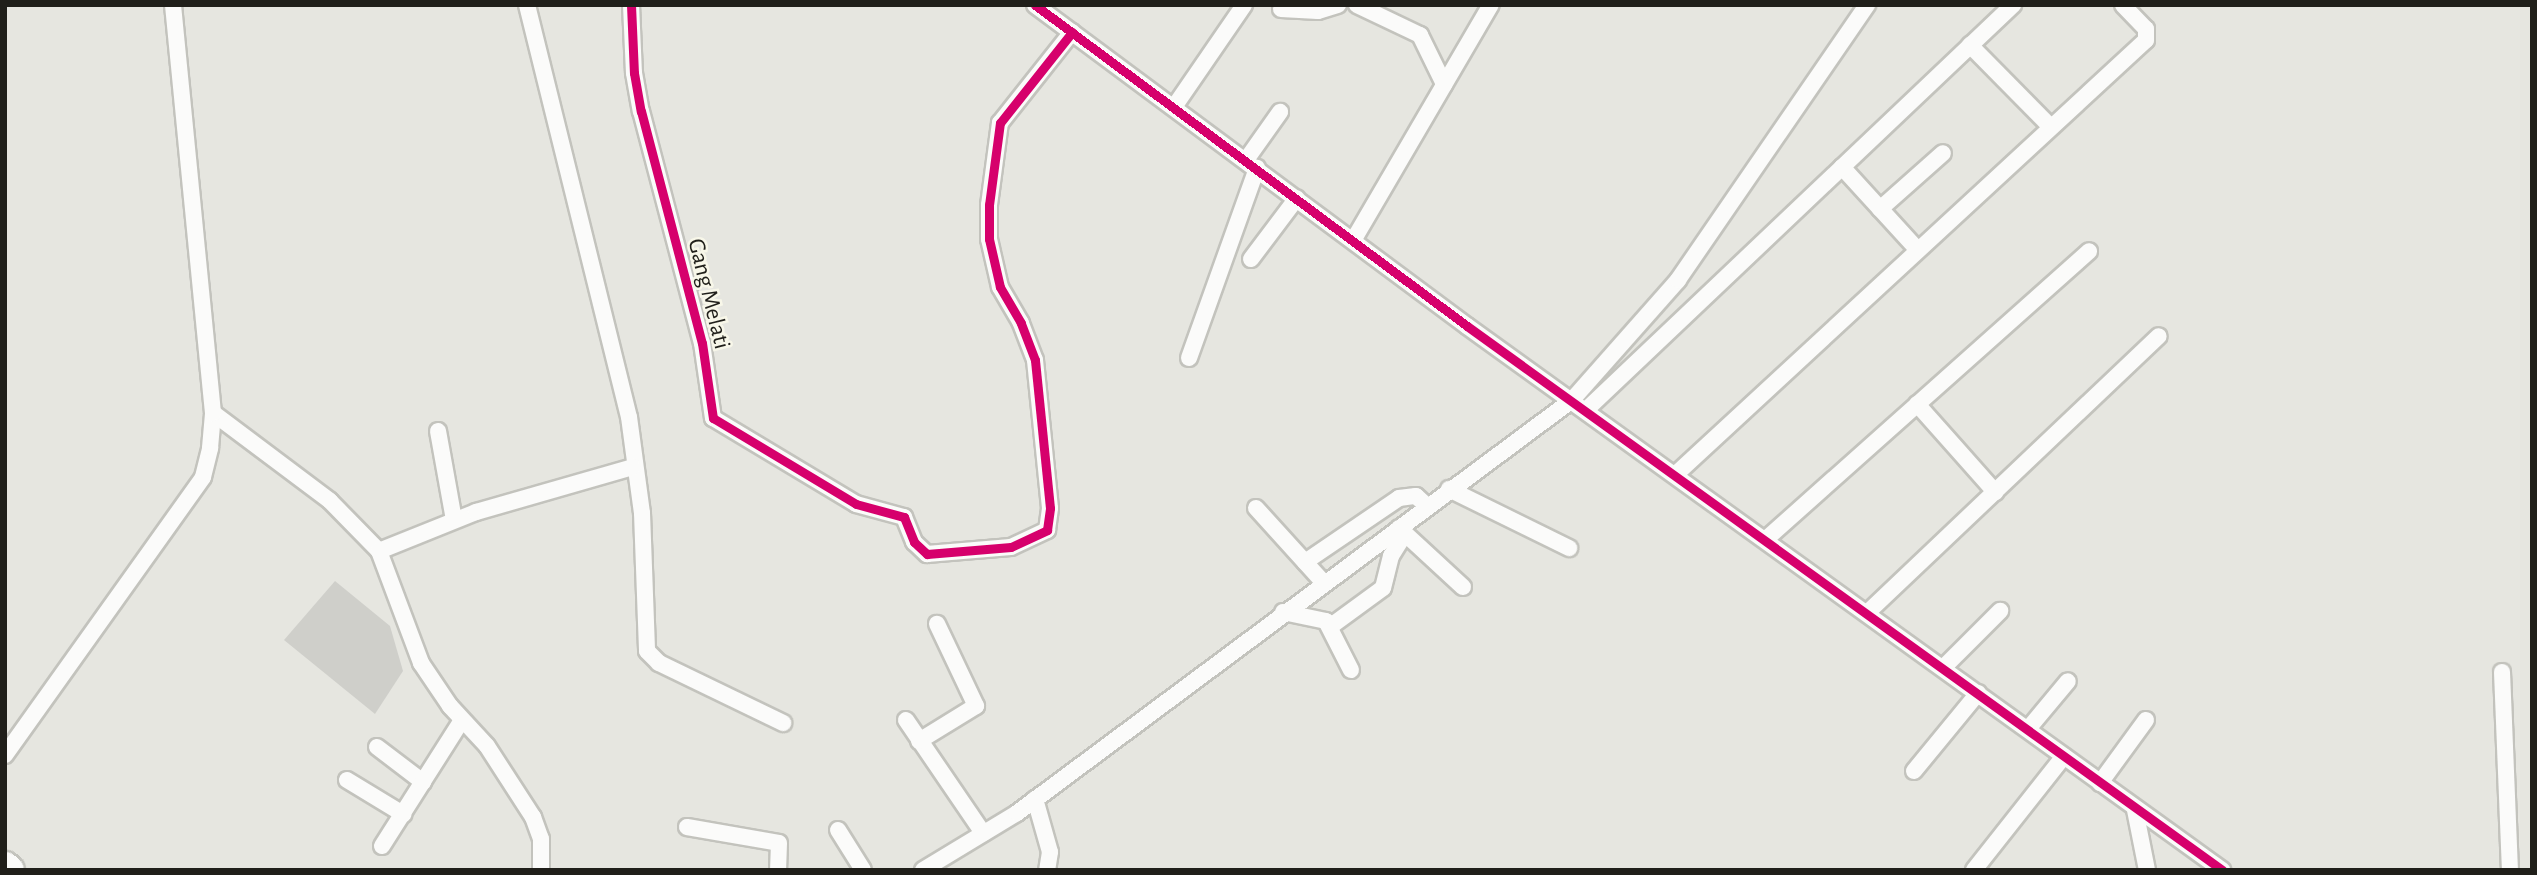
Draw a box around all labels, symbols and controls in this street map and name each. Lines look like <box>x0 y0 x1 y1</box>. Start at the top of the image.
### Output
street label: Gang Melati <box>680 236 736 352</box>

